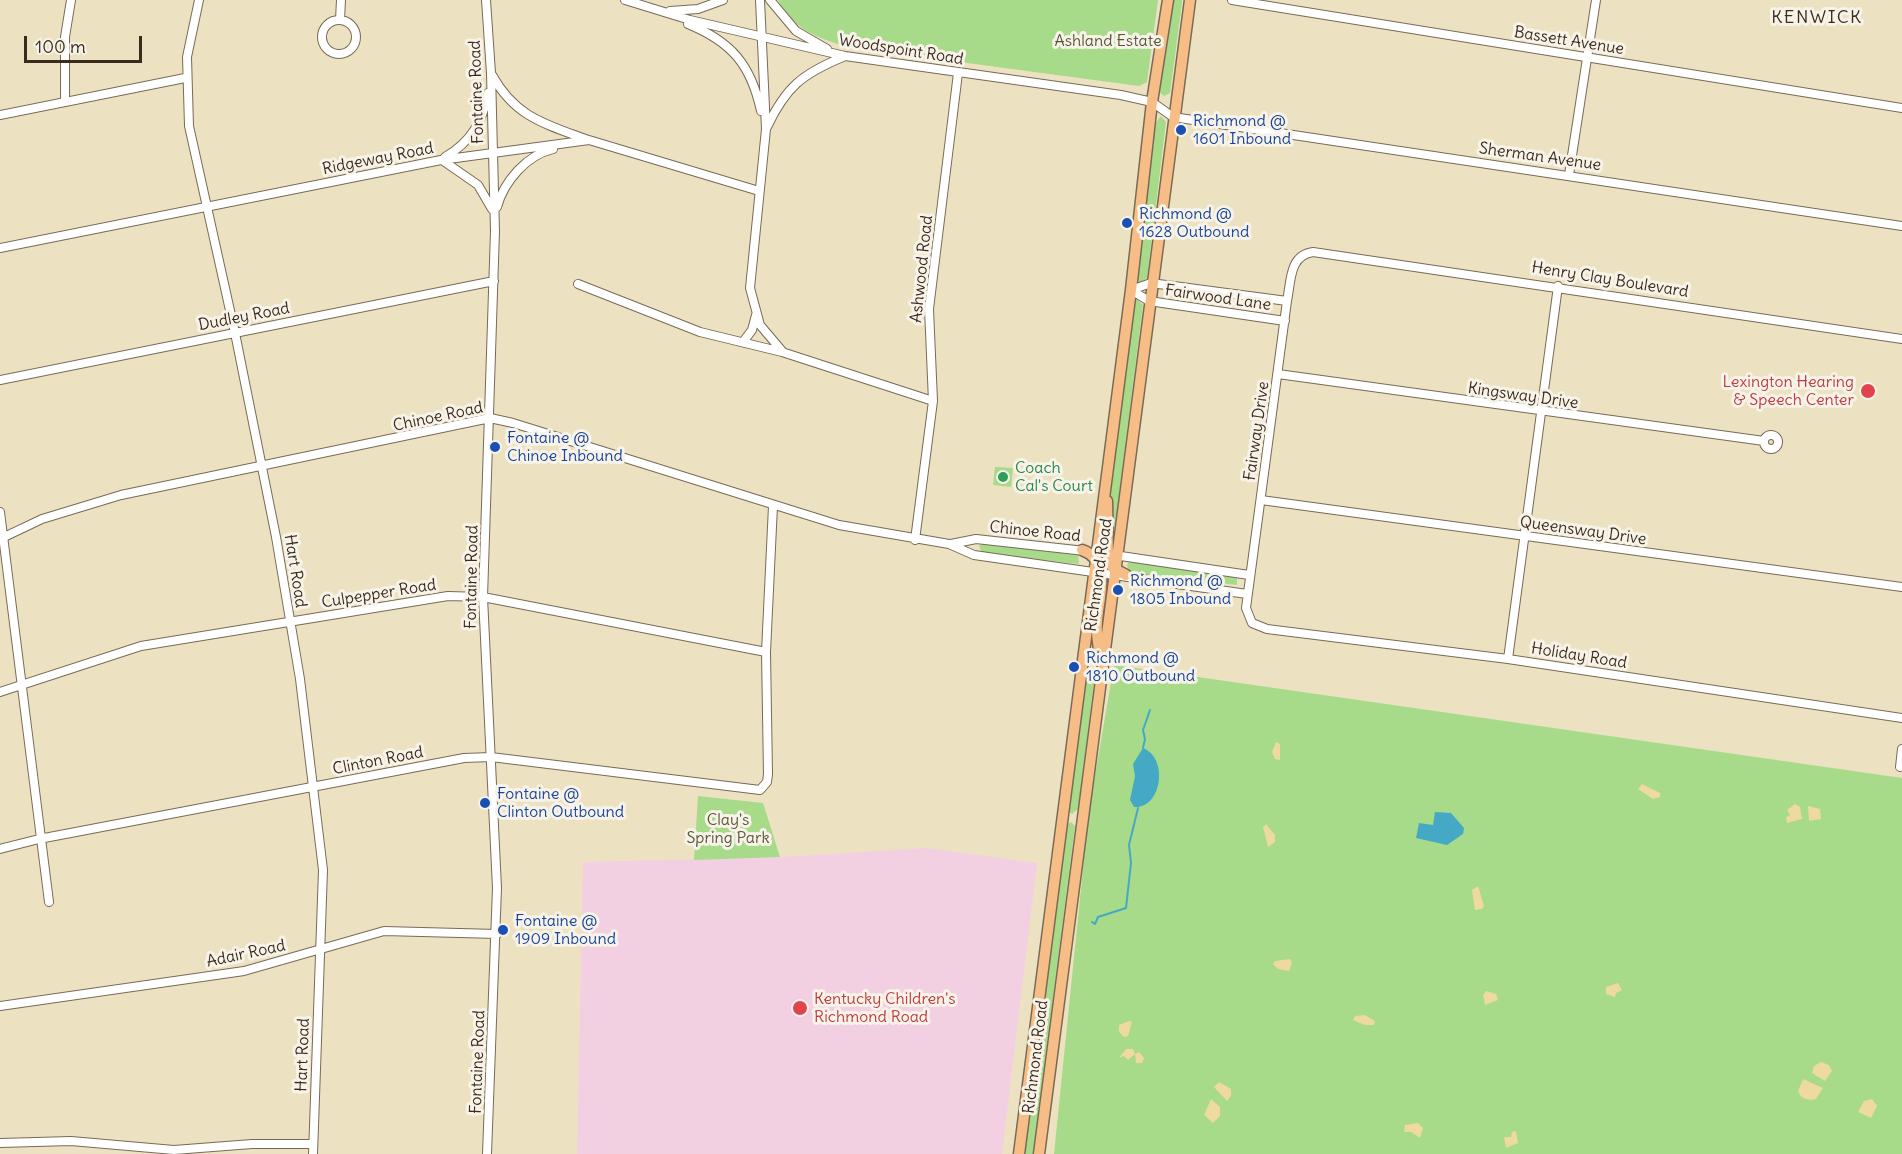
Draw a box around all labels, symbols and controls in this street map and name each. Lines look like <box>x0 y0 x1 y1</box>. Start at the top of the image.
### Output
district label: KENWICK <box>1771 7 1863 29</box>
street label: Bassett Avenue <box>1513 23 1625 59</box>
scale bar <box>27 24 146 62</box>
street label: Woodspoint Road <box>837 31 965 69</box>
park label: Ashland Estate <box>1054 31 1162 51</box>
text: 100 m <box>35 35 86 58</box>
street label: Fontaine Road <box>466 40 488 144</box>
place label: Richmond @ 1601 Inbound <box>1193 111 1291 149</box>
marker: Richmond @ 1601 Inbound <box>1174 123 1188 137</box>
street label: Ridgeway Road <box>321 139 435 179</box>
street label: Sherman Avenue <box>1478 139 1602 175</box>
place label: Richmond @ 1628 Outbound <box>1139 204 1249 242</box>
street label: Ashwood Road <box>907 214 937 324</box>
marker: Richmond @ 1628 Outbound <box>1120 216 1134 230</box>
street label: Henry Clay Boulevard <box>1530 258 1690 302</box>
street label: Fairwood Lane <box>1164 281 1272 315</box>
street label: Dudley Road <box>197 299 291 335</box>
place label: Lexington Hearing & Speech Center <box>1723 372 1854 410</box>
street label: Kingsway Drive <box>1467 379 1579 413</box>
street label: Fairway Drive <box>1241 380 1273 482</box>
marker: Lexington Hearing & Speech Center <box>1859 382 1877 400</box>
street label: Chinoe Road <box>391 398 485 436</box>
place label: Fontaine @ Chinoe Inbound <box>507 428 623 466</box>
marker: Fontaine @ Chinoe Inbound <box>488 440 502 454</box>
place label: Coach Cal's Court <box>1015 458 1093 496</box>
marker: Coach Cal's Court <box>996 470 1010 484</box>
street label: Queensway Drive <box>1519 513 1647 549</box>
street label: Richmond Road <box>1082 517 1116 633</box>
street label: Chinoe Road <box>988 518 1082 546</box>
street label: Fontaine Road <box>461 525 483 629</box>
street label: Hart Road <box>280 533 310 609</box>
place label: Richmond @ 1805 Inbound <box>1130 571 1231 609</box>
street label: Culpepper Road <box>320 575 438 613</box>
marker: Richmond @ 1805 Inbound <box>1111 583 1125 597</box>
street label: Holiday Road <box>1530 639 1628 673</box>
place label: Richmond @ 1810 Outbound <box>1086 648 1195 686</box>
marker: Richmond @ 1810 Outbound <box>1067 660 1081 674</box>
street label: Clinton Road <box>331 743 425 779</box>
place label: Fontaine @ Clinton Outbound <box>497 784 624 822</box>
marker: Fontaine @ Clinton Outbound <box>478 796 492 810</box>
park label: Clay's Spring Park <box>686 810 770 848</box>
place label: Fontaine @ 1909 Inbound <box>515 911 616 949</box>
marker: Fontaine @ 1909 Inbound <box>496 923 510 937</box>
street label: Adair Road <box>205 936 287 972</box>
place label: Kentucky Children's Richmond Road <box>814 989 955 1027</box>
marker: Kentucky Children's Richmond Road <box>791 999 809 1017</box>
street label: Richmond Road <box>1020 999 1052 1115</box>
street label: Fontaine Road <box>467 1010 489 1114</box>
street label: Hart Road <box>292 1018 314 1092</box>

